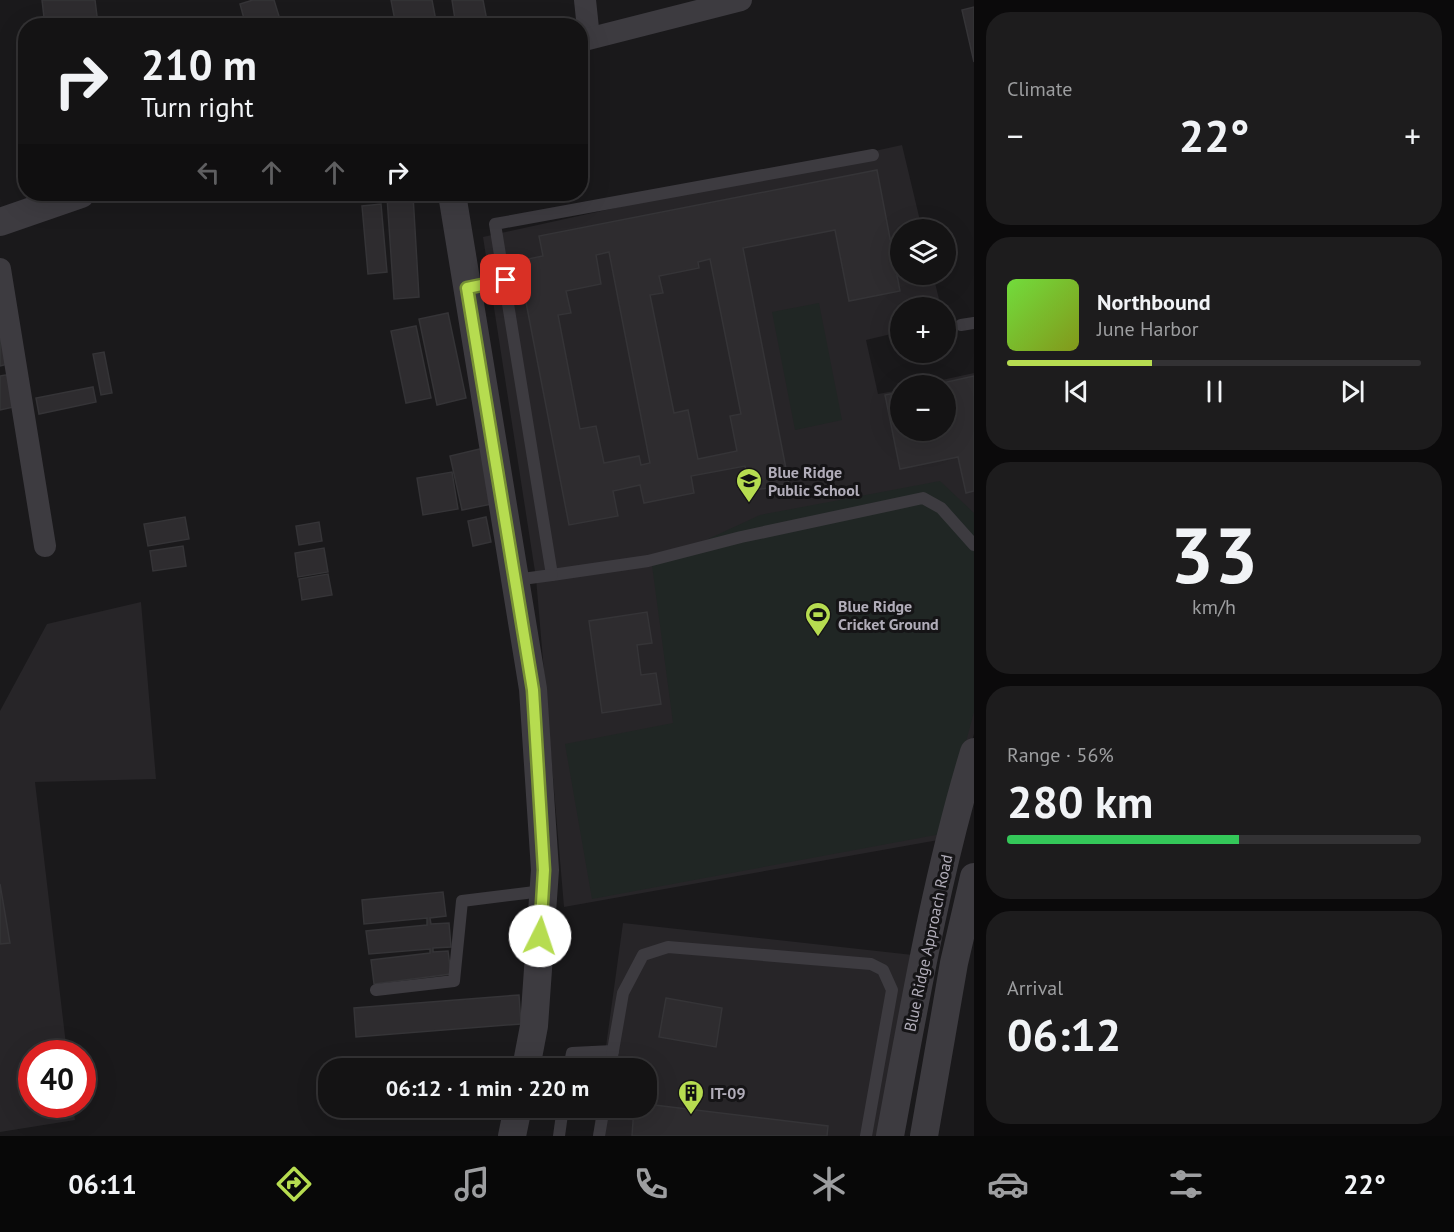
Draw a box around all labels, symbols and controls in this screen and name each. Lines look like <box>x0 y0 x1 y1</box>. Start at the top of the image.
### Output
text: 210 m <box>141 37 257 92</box>
icon: right <box>42 42 120 120</box>
text: Climate <box>1007 76 1073 102</box>
text: Turn right <box>141 90 254 124</box>
text: 22° <box>1179 106 1249 164</box>
text: − <box>1007 114 1024 157</box>
text: + <box>1404 114 1421 157</box>
icon: left <box>192 156 225 189</box>
icon: ahead <box>255 156 288 189</box>
icon: ahead <box>318 156 351 189</box>
icon: right <box>381 156 414 189</box>
map controls <box>890 219 956 441</box>
button: layers <box>890 219 956 285</box>
pin <box>480 254 531 305</box>
icon: arrive <box>489 263 522 296</box>
text: Northbound <box>1097 288 1211 316</box>
button: + <box>890 297 956 363</box>
text: June Harbor <box>1097 316 1199 342</box>
button: − <box>890 375 956 441</box>
icon: previous <box>1060 375 1093 408</box>
icon: pause <box>1198 375 1231 408</box>
icon: next <box>1336 375 1369 408</box>
place label: Blue Ridge Public School <box>768 462 860 500</box>
school or university icon: Blue Ridge Public School <box>734 466 764 504</box>
text: 33 <box>1170 504 1258 605</box>
text: km/h <box>1192 594 1236 620</box>
place label: Blue Ridge Cricket Ground <box>838 596 939 634</box>
sports icon: Blue Ridge Cricket Ground <box>803 600 833 638</box>
text: Range · 56% <box>1007 742 1114 768</box>
text: 280 km <box>1007 772 1153 830</box>
street label: Blue Ridge Approach Road <box>899 853 957 1033</box>
position arrow <box>508 904 572 968</box>
text: Arrival <box>1007 975 1063 1001</box>
text: 06:12 <box>1007 1005 1121 1063</box>
speed limit sign: 40 <box>18 1040 96 1118</box>
text: 06:12 · 1 min · 220 m <box>386 1074 589 1102</box>
building icon: IT-09 <box>676 1078 706 1116</box>
place label: IT-09 <box>710 1083 746 1103</box>
icon: directions <box>273 1163 315 1205</box>
icon: music <box>451 1163 493 1205</box>
icon: phone <box>630 1163 672 1205</box>
icon: climate <box>808 1163 850 1205</box>
icon: car <box>987 1163 1029 1205</box>
icon: filters <box>1165 1163 1207 1205</box>
text: 06:11 <box>68 1167 137 1201</box>
text: 22° <box>1343 1167 1386 1201</box>

